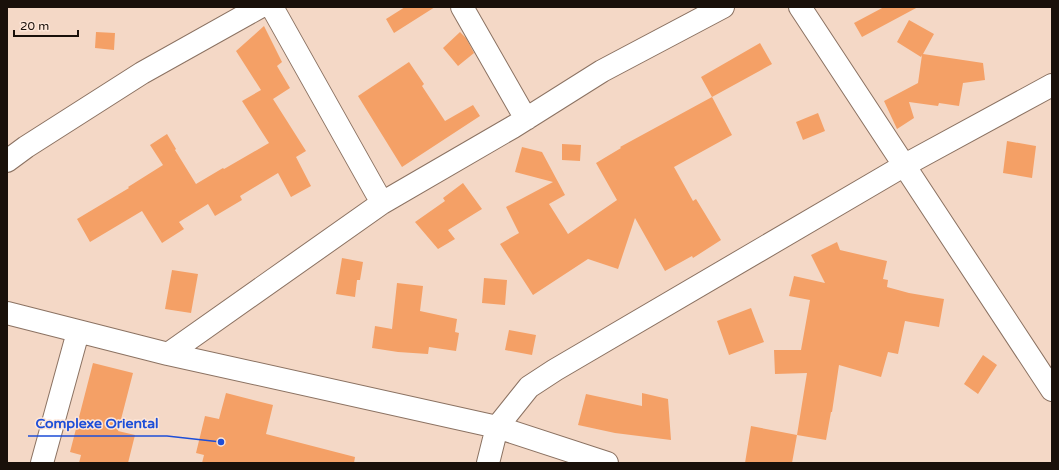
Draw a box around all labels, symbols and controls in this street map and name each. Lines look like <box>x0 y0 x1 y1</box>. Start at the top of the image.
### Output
scale bar <box>14 12 78 38</box>
text: 20 m <box>20 19 49 33</box>
callout: Complexe Oriental <box>28 410 167 436</box>
text: Complexe Oriental <box>35 415 159 432</box>

